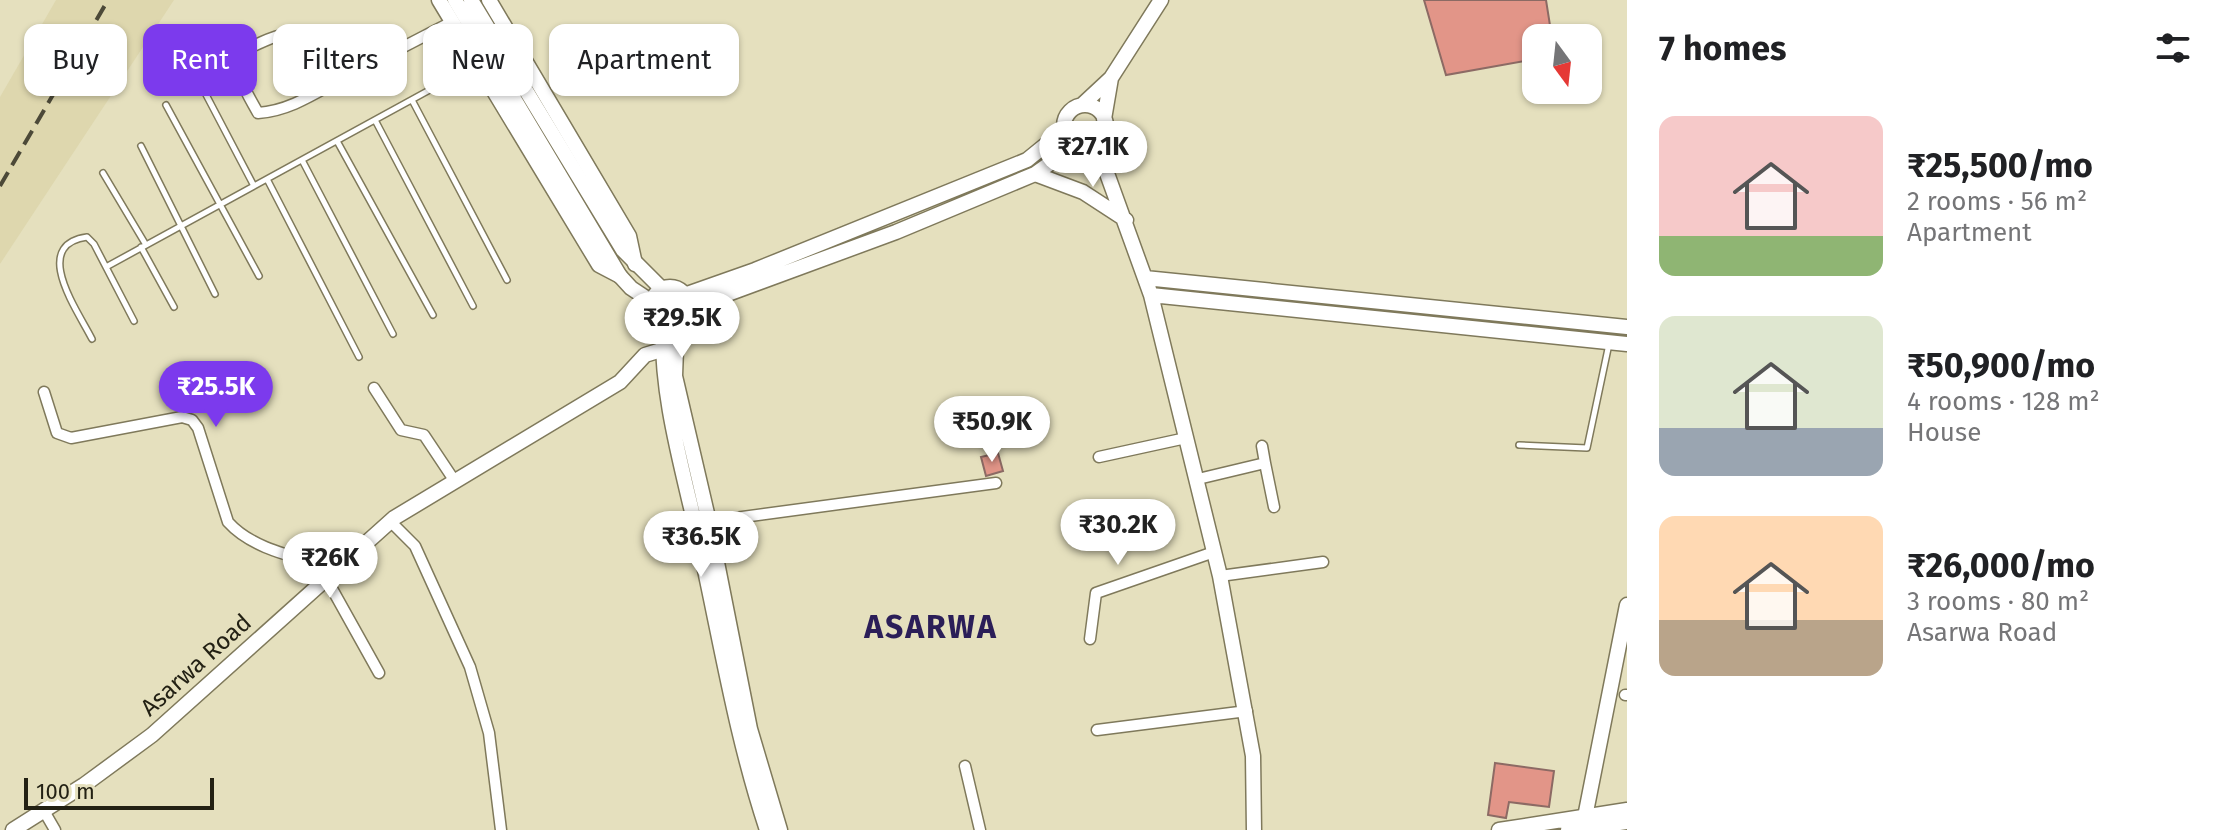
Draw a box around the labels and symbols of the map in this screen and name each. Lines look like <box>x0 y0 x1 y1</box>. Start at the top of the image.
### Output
north arrow <box>1522 24 1602 104</box>
pin: ₹27.1K <box>1028 121 1158 189</box>
pin: ₹29.5K <box>617 292 747 360</box>
pin: ₹25.5K <box>151 361 281 429</box>
pin: ₹50.9K <box>927 396 1057 464</box>
pin: ₹30.2K <box>1053 499 1183 567</box>
pin: ₹36.5K <box>636 511 766 579</box>
pin: ₹26K <box>283 532 377 600</box>
street label: Asarwa Road <box>135 608 257 722</box>
district label: ASARWA <box>863 608 998 646</box>
scale bar <box>24 774 214 810</box>

